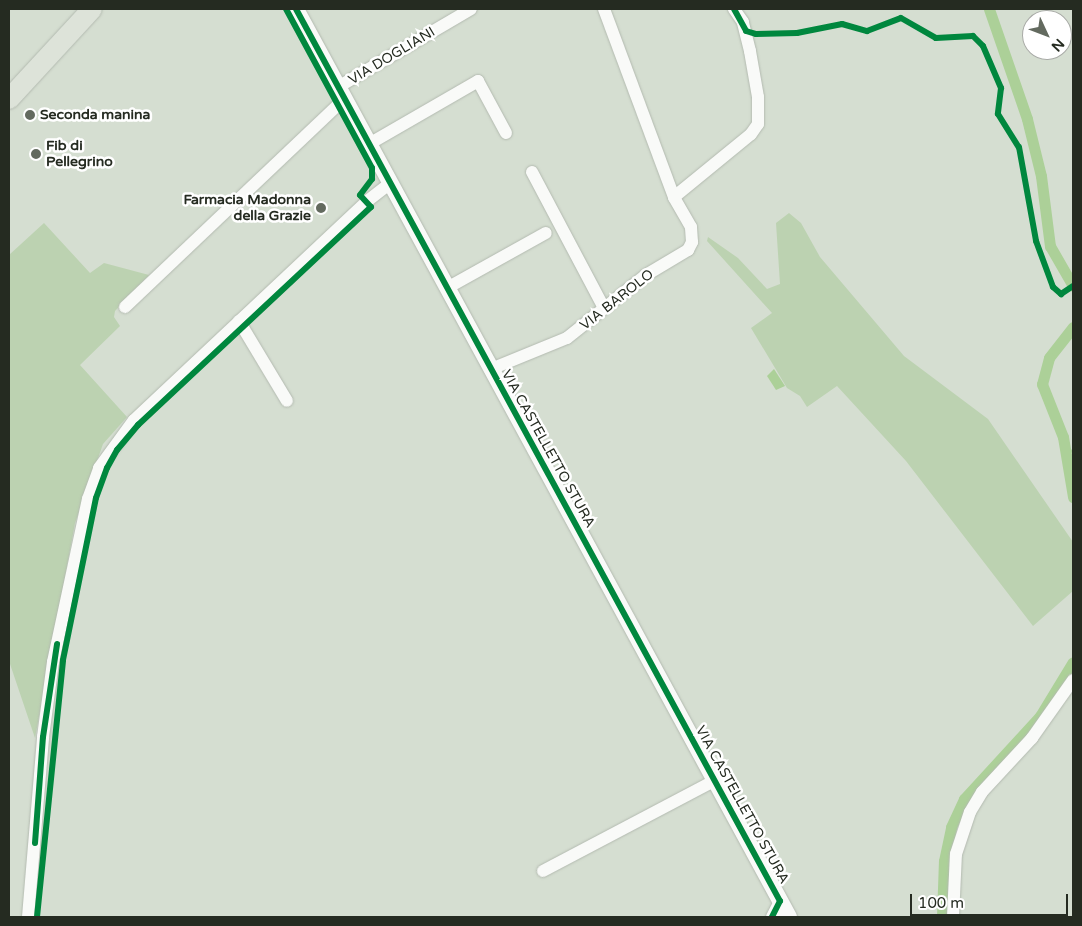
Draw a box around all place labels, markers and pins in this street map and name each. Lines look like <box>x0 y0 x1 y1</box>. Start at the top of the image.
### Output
place label: Seconda manina <box>40 107 150 123</box>
marker: Seconda manina <box>24 109 36 121</box>
place label: Fib di Pellegrino <box>46 138 113 170</box>
marker: Fib di Pellegrino <box>30 148 42 160</box>
place label: Farmacia Madonna della Grazie <box>183 192 311 224</box>
marker: Farmacia Madonna della Grazie <box>315 202 327 214</box>

